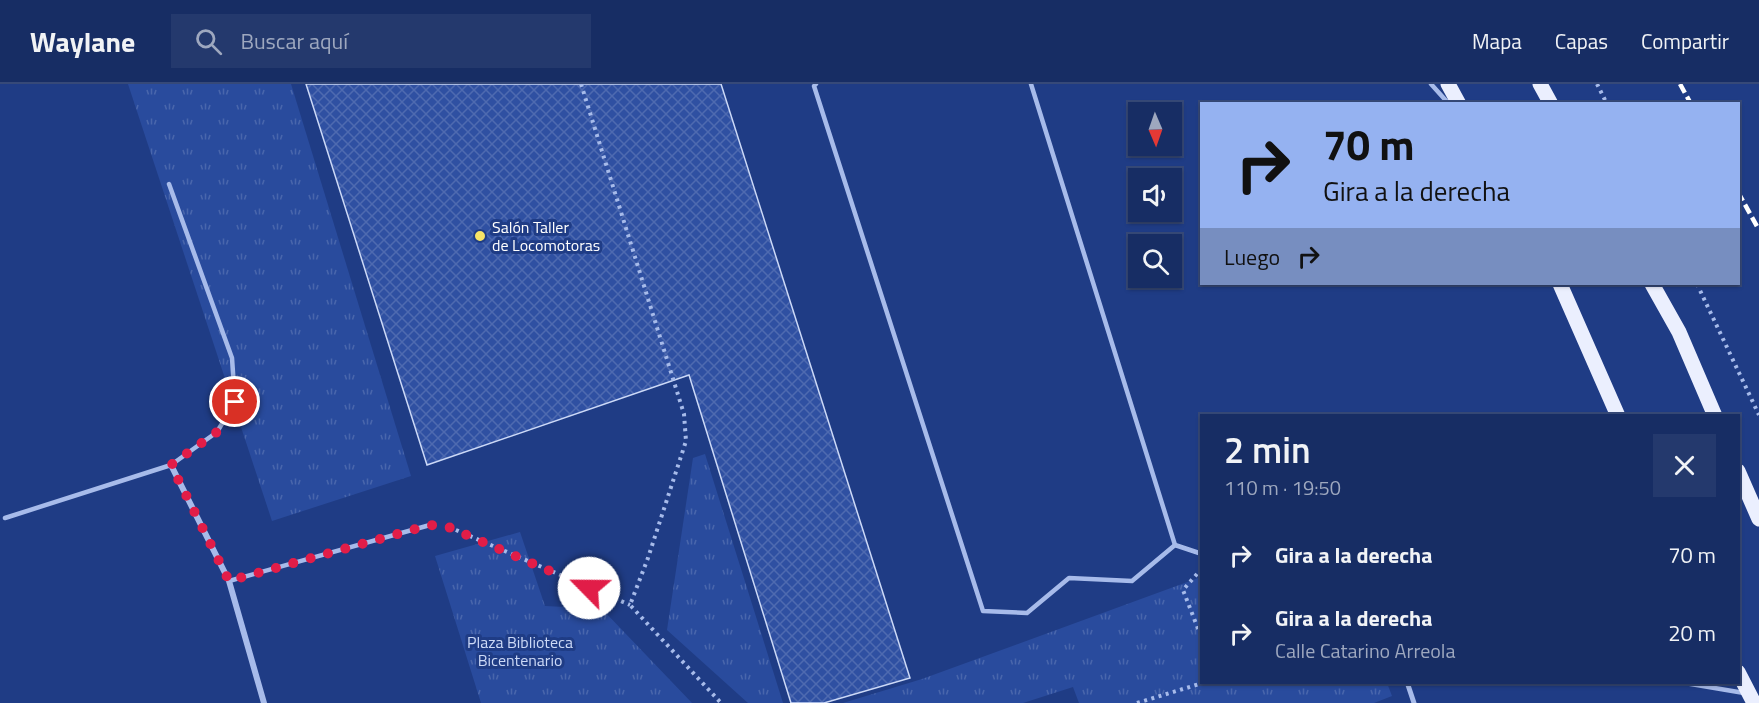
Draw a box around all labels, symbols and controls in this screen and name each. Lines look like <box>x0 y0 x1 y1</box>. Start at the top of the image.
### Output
search box <box>171 14 591 68</box>
text: Waylane <box>30 20 135 63</box>
text: Buscar aquí <box>240 24 348 58</box>
icon: search <box>192 25 225 58</box>
text: Mapa <box>1472 25 1522 57</box>
text: Capas <box>1555 25 1608 57</box>
text: Compartir <box>1641 25 1729 57</box>
north arrow <box>1128 102 1182 156</box>
map controls <box>1128 102 1182 288</box>
text: 70 m <box>1323 112 1415 176</box>
icon: right <box>1224 126 1302 204</box>
button: sound <box>1128 168 1182 222</box>
text: Gira a la derecha <box>1323 170 1510 211</box>
place label: Salón Taller de Locomotoras <box>492 215 600 257</box>
marker: Salón Taller de Locomotoras <box>473 229 487 243</box>
button: search <box>1128 234 1182 288</box>
text: Luego <box>1224 240 1280 274</box>
icon: right <box>1292 240 1325 273</box>
pin <box>209 376 260 427</box>
icon: arrive <box>218 385 251 418</box>
text: 2 min <box>1224 422 1311 477</box>
button: close <box>1653 434 1716 497</box>
text: 110 m · 19:50 <box>1224 472 1341 503</box>
text: Gira a la derecha <box>1275 538 1432 572</box>
text: 70 m <box>1668 538 1716 572</box>
icon: right <box>1224 539 1257 572</box>
position arrow <box>557 556 621 620</box>
text: Gira a la derecha <box>1275 601 1432 635</box>
text: 20 m <box>1668 616 1716 650</box>
icon: right <box>1224 617 1257 650</box>
park label: Plaza Biblioteca Bicentenario <box>467 630 573 672</box>
text: Calle Catarino Arreola <box>1275 635 1455 666</box>

